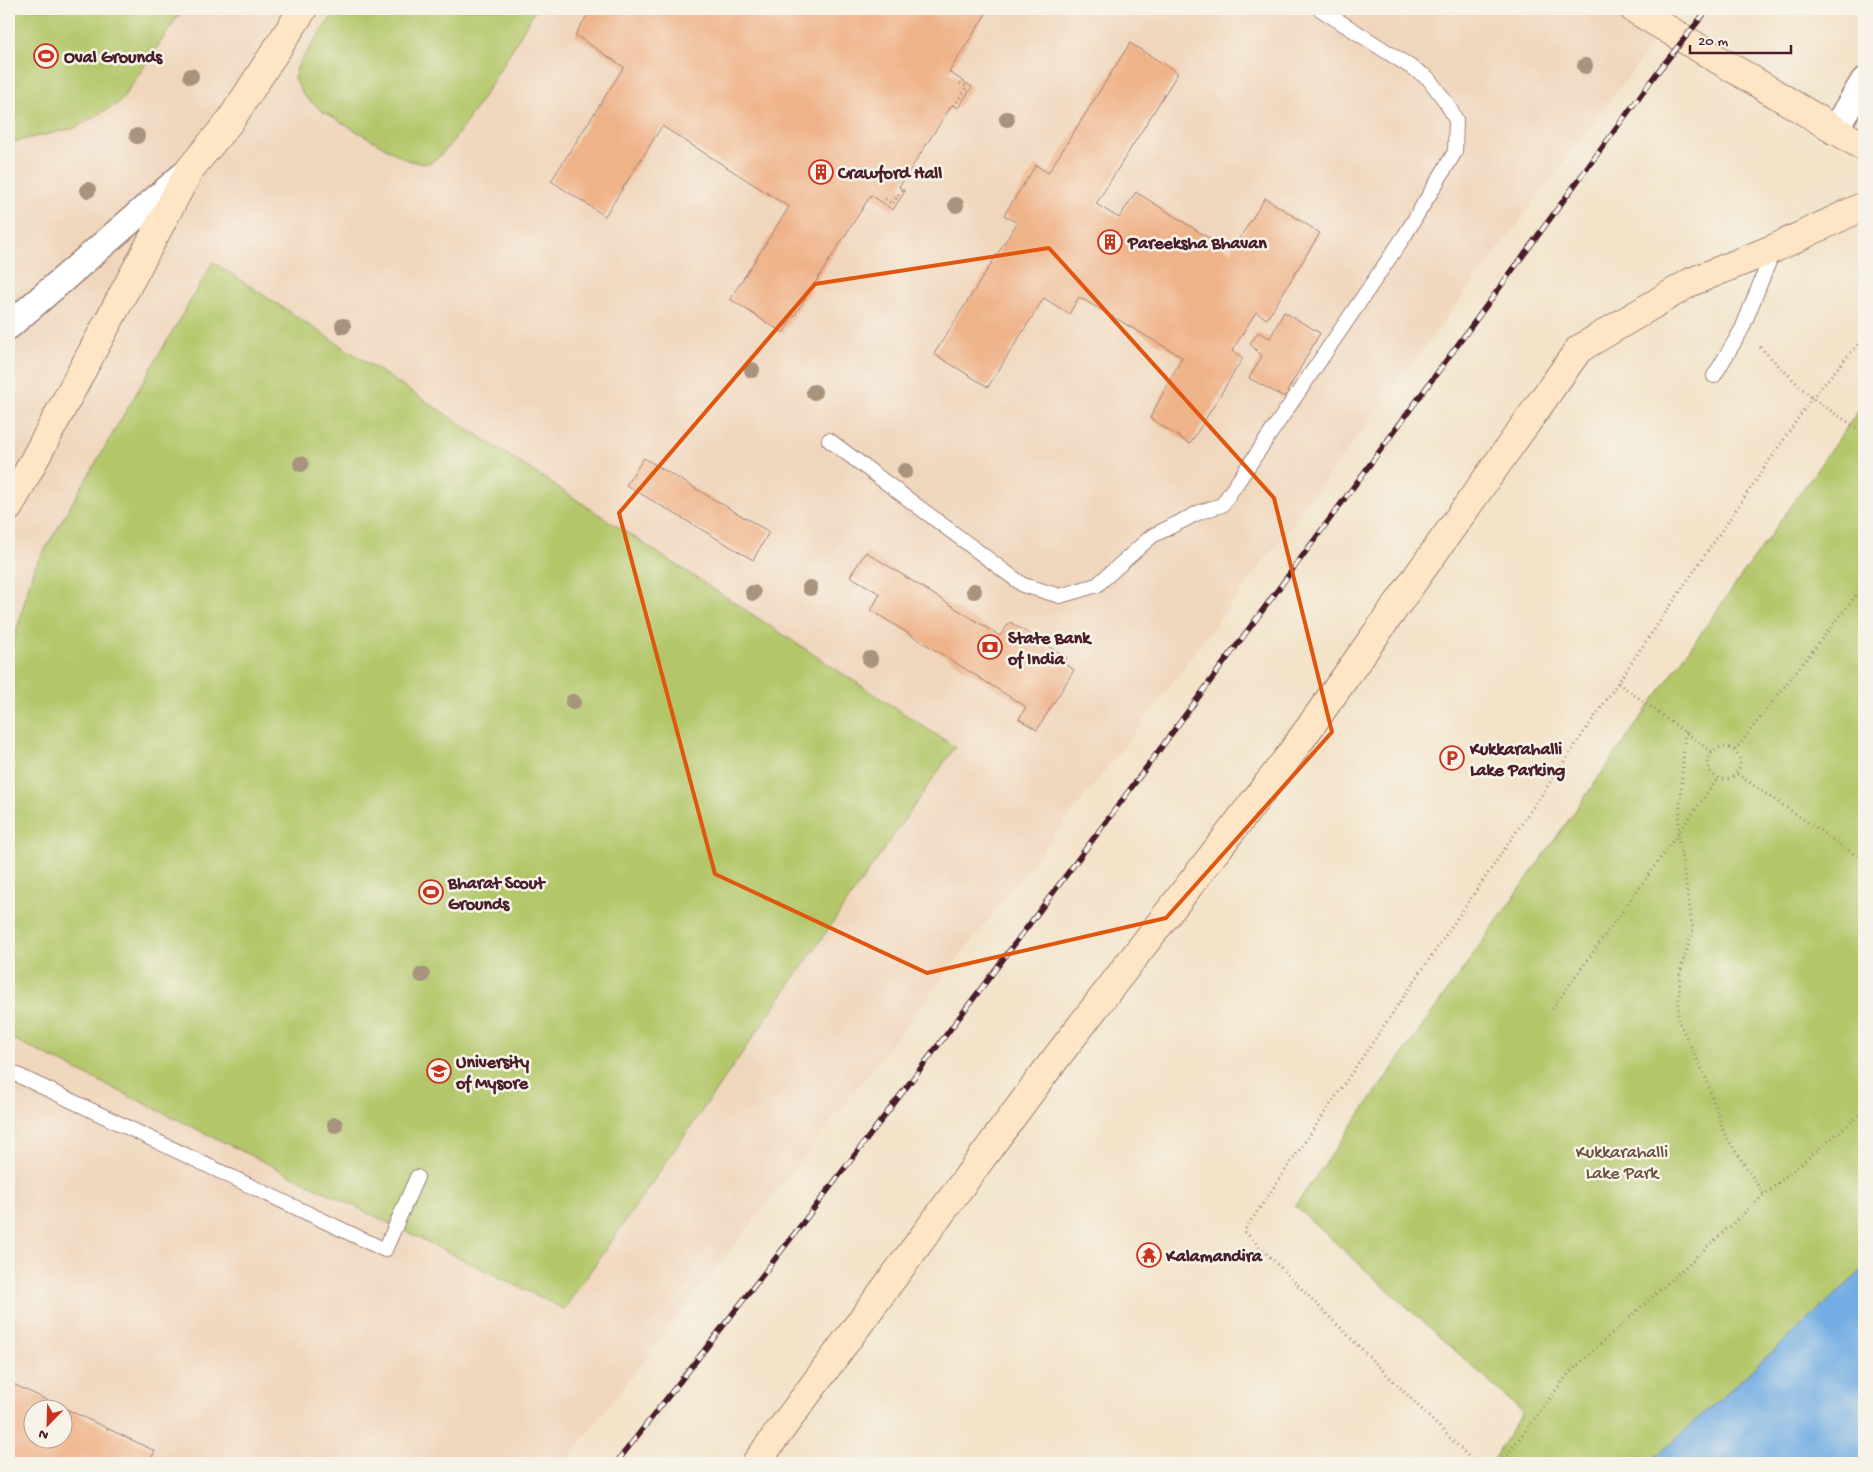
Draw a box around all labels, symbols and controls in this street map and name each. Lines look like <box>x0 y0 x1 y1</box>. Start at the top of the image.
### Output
scale bar <box>1690 22 1792 54</box>
text: 20 m <box>1698 33 1728 51</box>
sports icon: Oval Grounds <box>33 43 59 69</box>
place label: Oval Grounds <box>64 48 164 69</box>
building icon: Crawford Hall <box>808 159 834 185</box>
place label: Crawford Hall <box>837 164 942 185</box>
building icon: Pareeksha Bhavan <box>1097 229 1123 255</box>
place label: Pareeksha Bhavan <box>1127 234 1267 255</box>
place label: State Bank of India <box>1007 629 1092 671</box>
bank icon: State Bank of India <box>977 634 1003 660</box>
place label: Kukkarahalli Lake Parking <box>1469 740 1565 782</box>
parking icon: Kukkarahalli Lake Parking <box>1439 745 1465 771</box>
place label: Bharat Scout Grounds <box>447 874 546 916</box>
sports icon: Bharat Scout Grounds <box>418 879 444 905</box>
place label: University of Mysore <box>455 1053 529 1095</box>
school or university icon: University of Mysore <box>426 1058 452 1084</box>
park label: Kukkarahalli Lake Park <box>1576 1143 1668 1185</box>
temple icon: Kalamandira <box>1136 1242 1162 1268</box>
place label: Kalamandira <box>1165 1247 1263 1268</box>
north arrow <box>22 1400 72 1450</box>
text: N <box>36 1424 51 1443</box>

